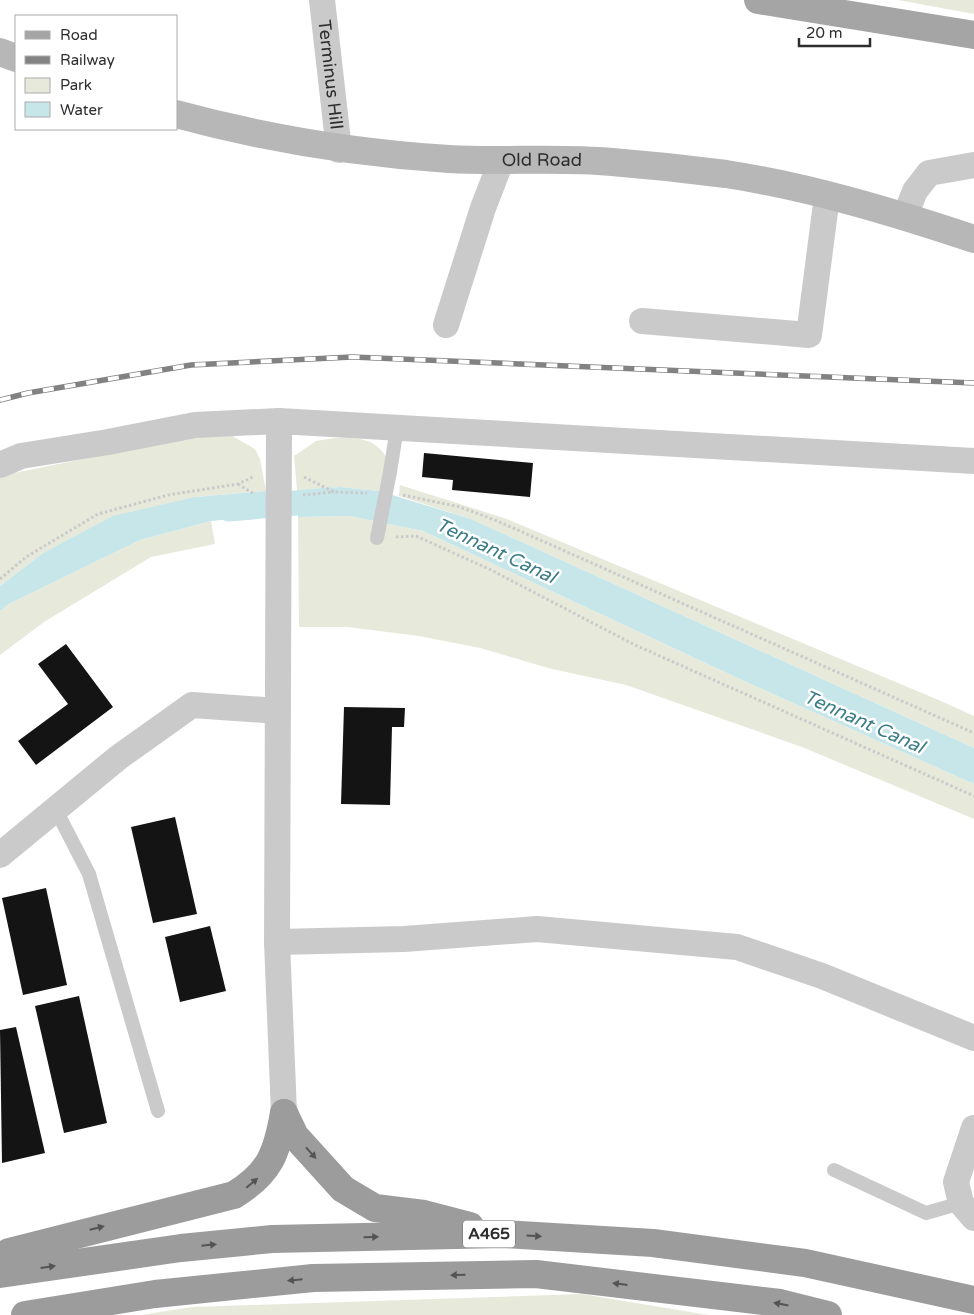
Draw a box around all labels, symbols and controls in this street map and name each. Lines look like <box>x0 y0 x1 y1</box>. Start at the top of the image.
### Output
legend <box>15 15 178 130</box>
scale bar <box>799 15 870 47</box>
street label: Terminus Hill <box>313 19 348 130</box>
text: 20 m <box>806 24 843 42</box>
text: Road <box>60 26 98 44</box>
text: Railway <box>60 51 115 69</box>
text: Park <box>60 76 92 94</box>
text: Water <box>60 101 103 119</box>
street label: Old Road <box>502 149 582 171</box>
water label: Tennant Canal <box>433 514 561 589</box>
water label: Tennant Canal <box>800 686 930 759</box>
one-way arrow <box>305 1147 317 1159</box>
one-way arrow <box>245 1177 258 1188</box>
road number: A465 <box>463 1220 515 1248</box>
one-way arrow <box>89 1224 104 1232</box>
one-way arrow <box>526 1232 542 1240</box>
one-way arrow <box>364 1233 380 1241</box>
one-way arrow <box>202 1241 218 1249</box>
one-way arrow <box>41 1263 57 1271</box>
one-way arrow <box>450 1271 466 1279</box>
one-way arrow <box>287 1276 303 1284</box>
one-way arrow <box>611 1280 627 1288</box>
one-way arrow <box>772 1300 788 1308</box>

